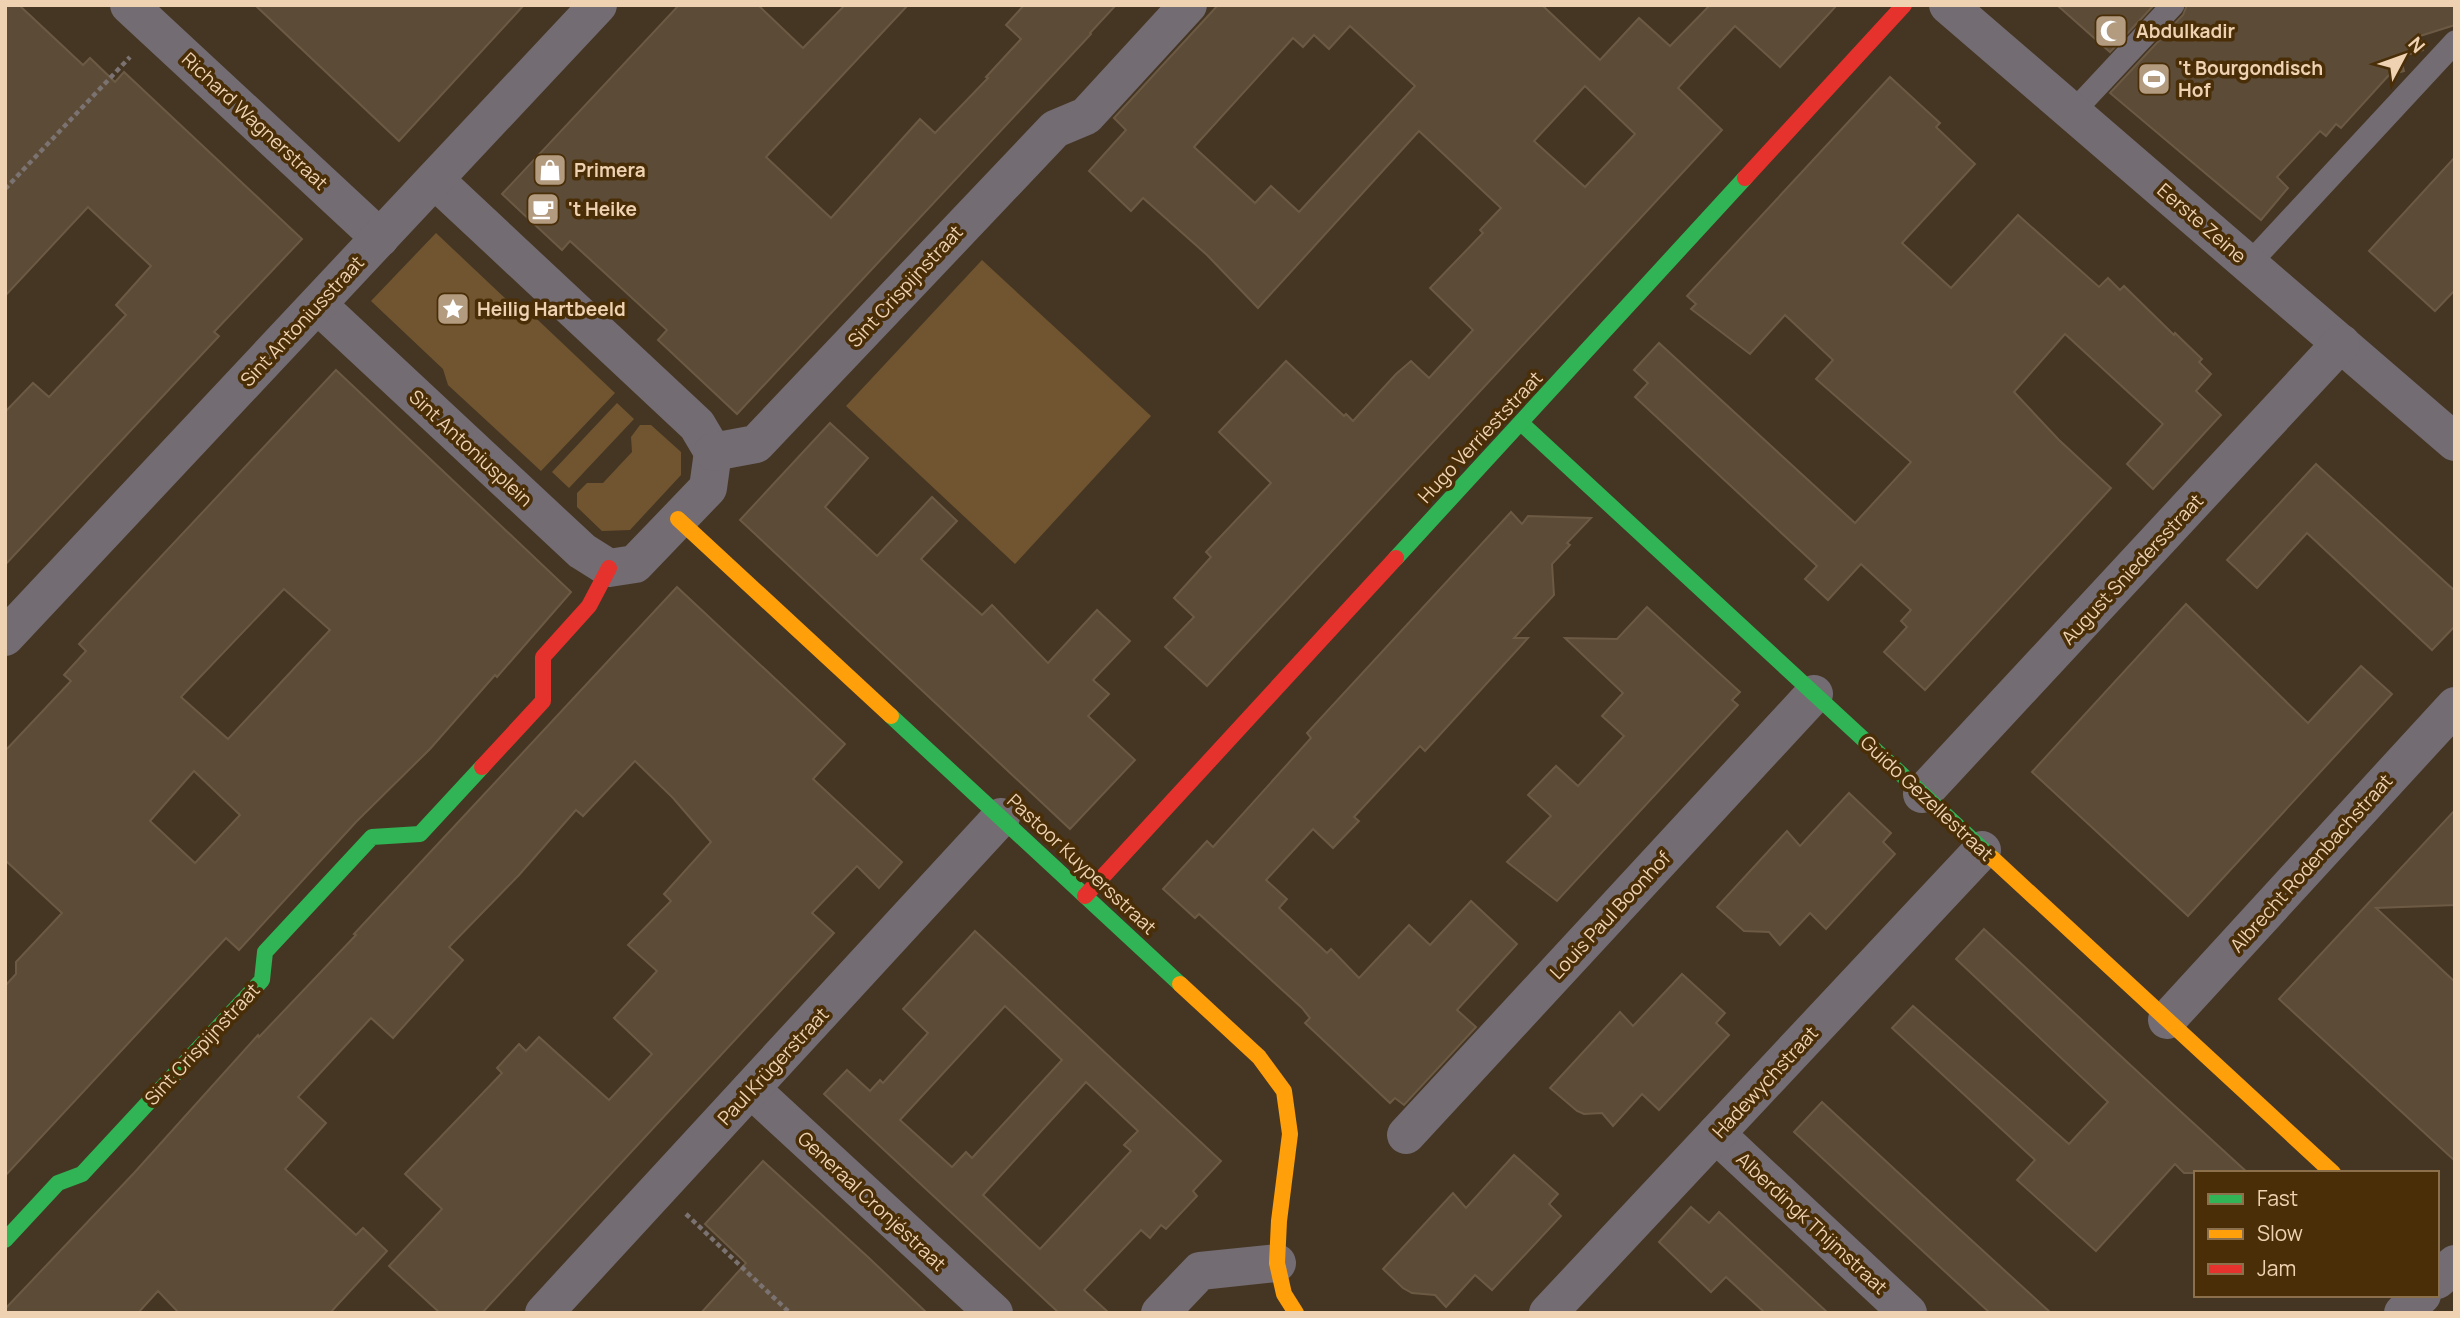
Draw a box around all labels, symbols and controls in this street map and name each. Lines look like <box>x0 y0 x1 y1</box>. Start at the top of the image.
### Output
mosque icon: Abdulkadir <box>2092 12 2130 50</box>
place label: Abdulkadir <box>2136 18 2236 44</box>
north arrow <box>2369 21 2439 91</box>
text: N <box>2403 31 2431 59</box>
street label: Richard Wagnerstraat <box>176 46 334 196</box>
place label: 't Bourgondisch Hof <box>2178 55 2323 103</box>
sports icon: 't Bourgondisch Hof <box>2135 60 2173 98</box>
shop icon: Primera <box>531 151 569 189</box>
place label: Primera <box>574 157 646 183</box>
street label: Eerste Zeine <box>2152 177 2252 269</box>
cafe icon: 't Heike <box>524 190 562 228</box>
place label: 't Heike <box>568 196 637 222</box>
street label: Sint Crispijnstraat <box>842 219 968 353</box>
street label: Sint Antoniusstraat <box>234 250 370 392</box>
place icon: Heilig Hartbeeld <box>434 290 472 328</box>
place label: Heilig Hartbeeld <box>477 296 626 322</box>
street label: Hugo Verrieststraat <box>1412 365 1548 509</box>
street label: Sint Antoniusplein <box>404 384 538 512</box>
street label: August Sniedersstraat <box>2055 488 2209 650</box>
street label: Guido Gezellestraat <box>1855 729 1999 867</box>
street label: Albrecht Rodenbachstraat <box>2224 768 2398 958</box>
street label: Pastoor Kuypersstraat <box>1002 788 1162 940</box>
street label: Louis Paul Boonhof <box>1544 845 1676 985</box>
street label: Sint Crispijnstraat <box>139 977 265 1111</box>
street label: Paul Krügerstraat <box>712 1002 834 1130</box>
street label: Hadewychstraat <box>1706 1020 1824 1144</box>
street label: Generaal Cronjéstraat <box>792 1125 952 1277</box>
street label: Alberdingk Thijmstraat <box>1731 1146 1893 1300</box>
legend <box>2194 1171 2439 1297</box>
text: Fast <box>2257 1184 2298 1212</box>
text: Slow <box>2257 1219 2303 1247</box>
text: Jam <box>2257 1254 2296 1282</box>

